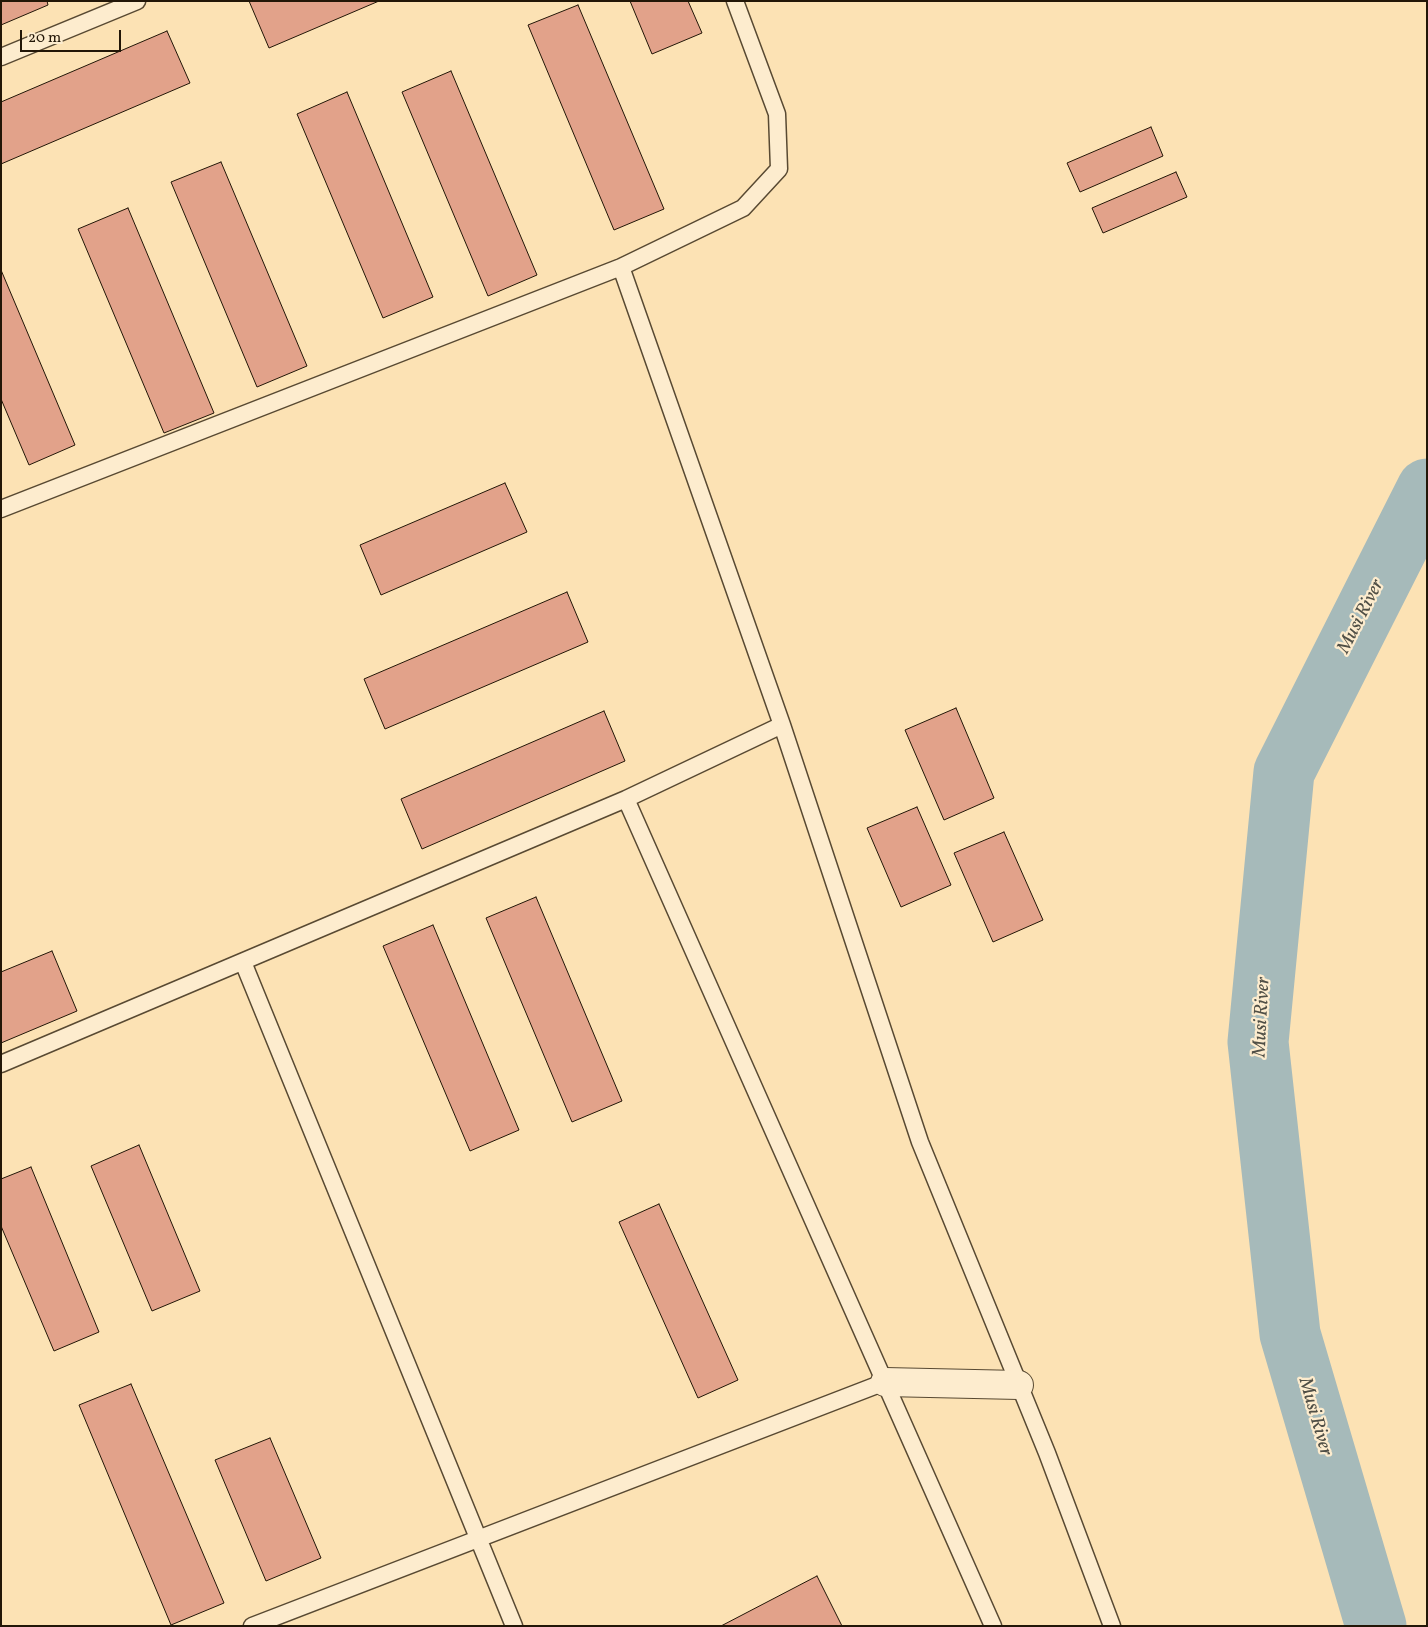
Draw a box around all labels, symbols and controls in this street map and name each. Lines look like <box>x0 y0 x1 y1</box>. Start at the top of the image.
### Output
scale bar <box>22 20 124 52</box>
text: 20 m <box>28 28 61 49</box>
water label: Musi River <box>1334 576 1390 658</box>
water label: Musi River <box>1250 976 1276 1058</box>
water label: Musi River <box>1292 1375 1336 1459</box>

